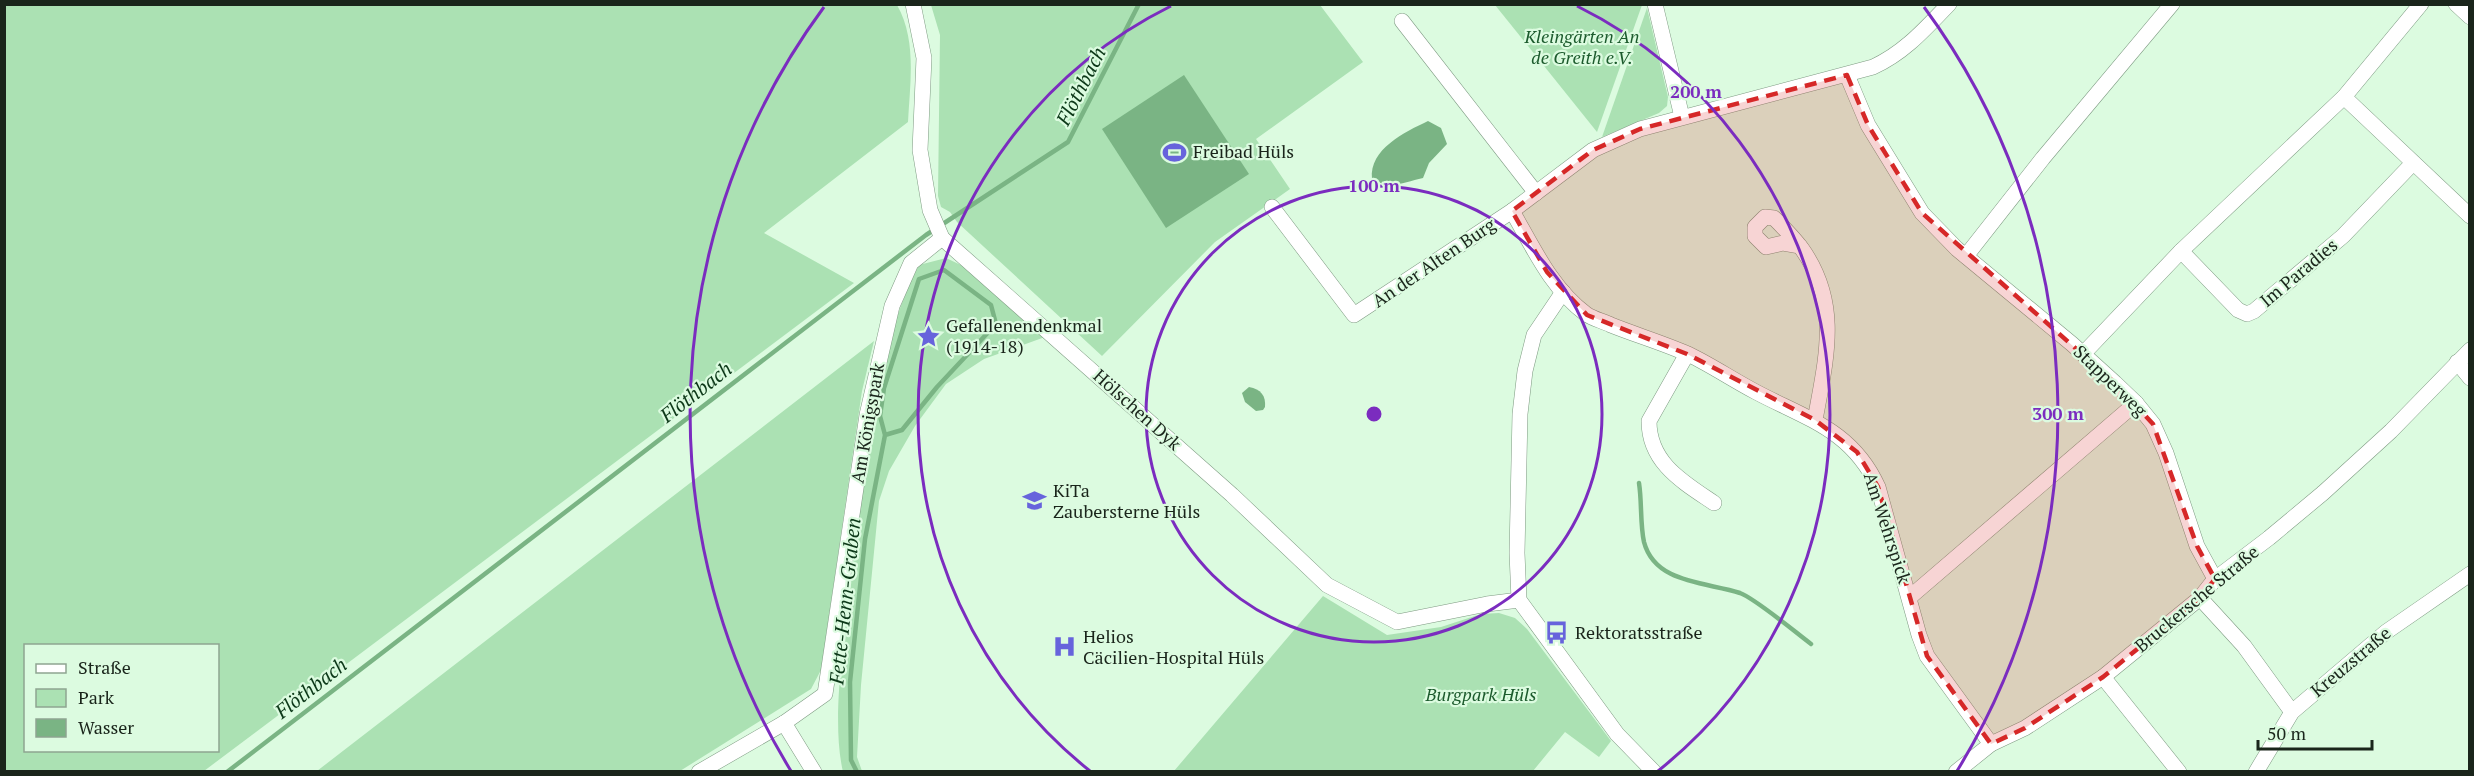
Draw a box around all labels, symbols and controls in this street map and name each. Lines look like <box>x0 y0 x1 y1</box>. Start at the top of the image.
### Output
park label: Kleingärten An de Greith e.V. <box>1524 24 1639 69</box>
water label: Flöthbach <box>1049 42 1112 131</box>
text: 200 m <box>1670 79 1722 103</box>
sports icon: Freibad Hüls <box>1162 139 1188 165</box>
place label: Freibad Hüls <box>1193 139 1294 163</box>
text: 100 m <box>1348 173 1400 197</box>
street label: An der Alten Burg <box>1367 212 1500 312</box>
street label: Im Paradies <box>2255 233 2342 312</box>
place label: Gefallenendenkmal (1914-18) <box>946 313 1102 358</box>
place icon: Gefallenendenkmal (1914-18) <box>915 323 941 349</box>
street label: Stapperweg <box>2069 339 2153 422</box>
water label: Flöthbach <box>653 355 737 429</box>
street label: Am Königspark <box>845 360 890 485</box>
street label: Hölschen Dyk <box>1089 363 1187 456</box>
text: 300 m <box>2032 401 2084 425</box>
centre of rings <box>1364 404 1384 424</box>
street label: Am Wehrspick <box>1859 469 1917 587</box>
place label: KiTa Zaubersterne Hüls <box>1053 478 1200 523</box>
school or university icon: KiTa Zaubersterne Hüls <box>1022 488 1048 514</box>
water label: Fette-Henn-Graben <box>822 516 867 687</box>
street label: Bruckersche Straße <box>2129 539 2263 657</box>
bus stop icon: Rektoratsstraße <box>1544 620 1570 646</box>
place label: Rektoratsstraße <box>1575 620 1703 644</box>
street label: Kreuzstraße <box>2305 621 2396 702</box>
place label: Helios Cäcilien-Hospital Hüls <box>1083 624 1264 669</box>
hospital icon: Helios Cäcilien-Hospital Hüls <box>1052 634 1078 660</box>
legend <box>24 644 219 752</box>
water label: Flöthbach <box>268 651 352 725</box>
text: Straße <box>78 655 131 679</box>
park label: Burgpark Hüls <box>1425 682 1536 706</box>
text: Park <box>78 685 115 709</box>
scale bar <box>2258 713 2372 751</box>
text: Wasser <box>78 715 134 739</box>
text: 50 m <box>2267 721 2307 745</box>

